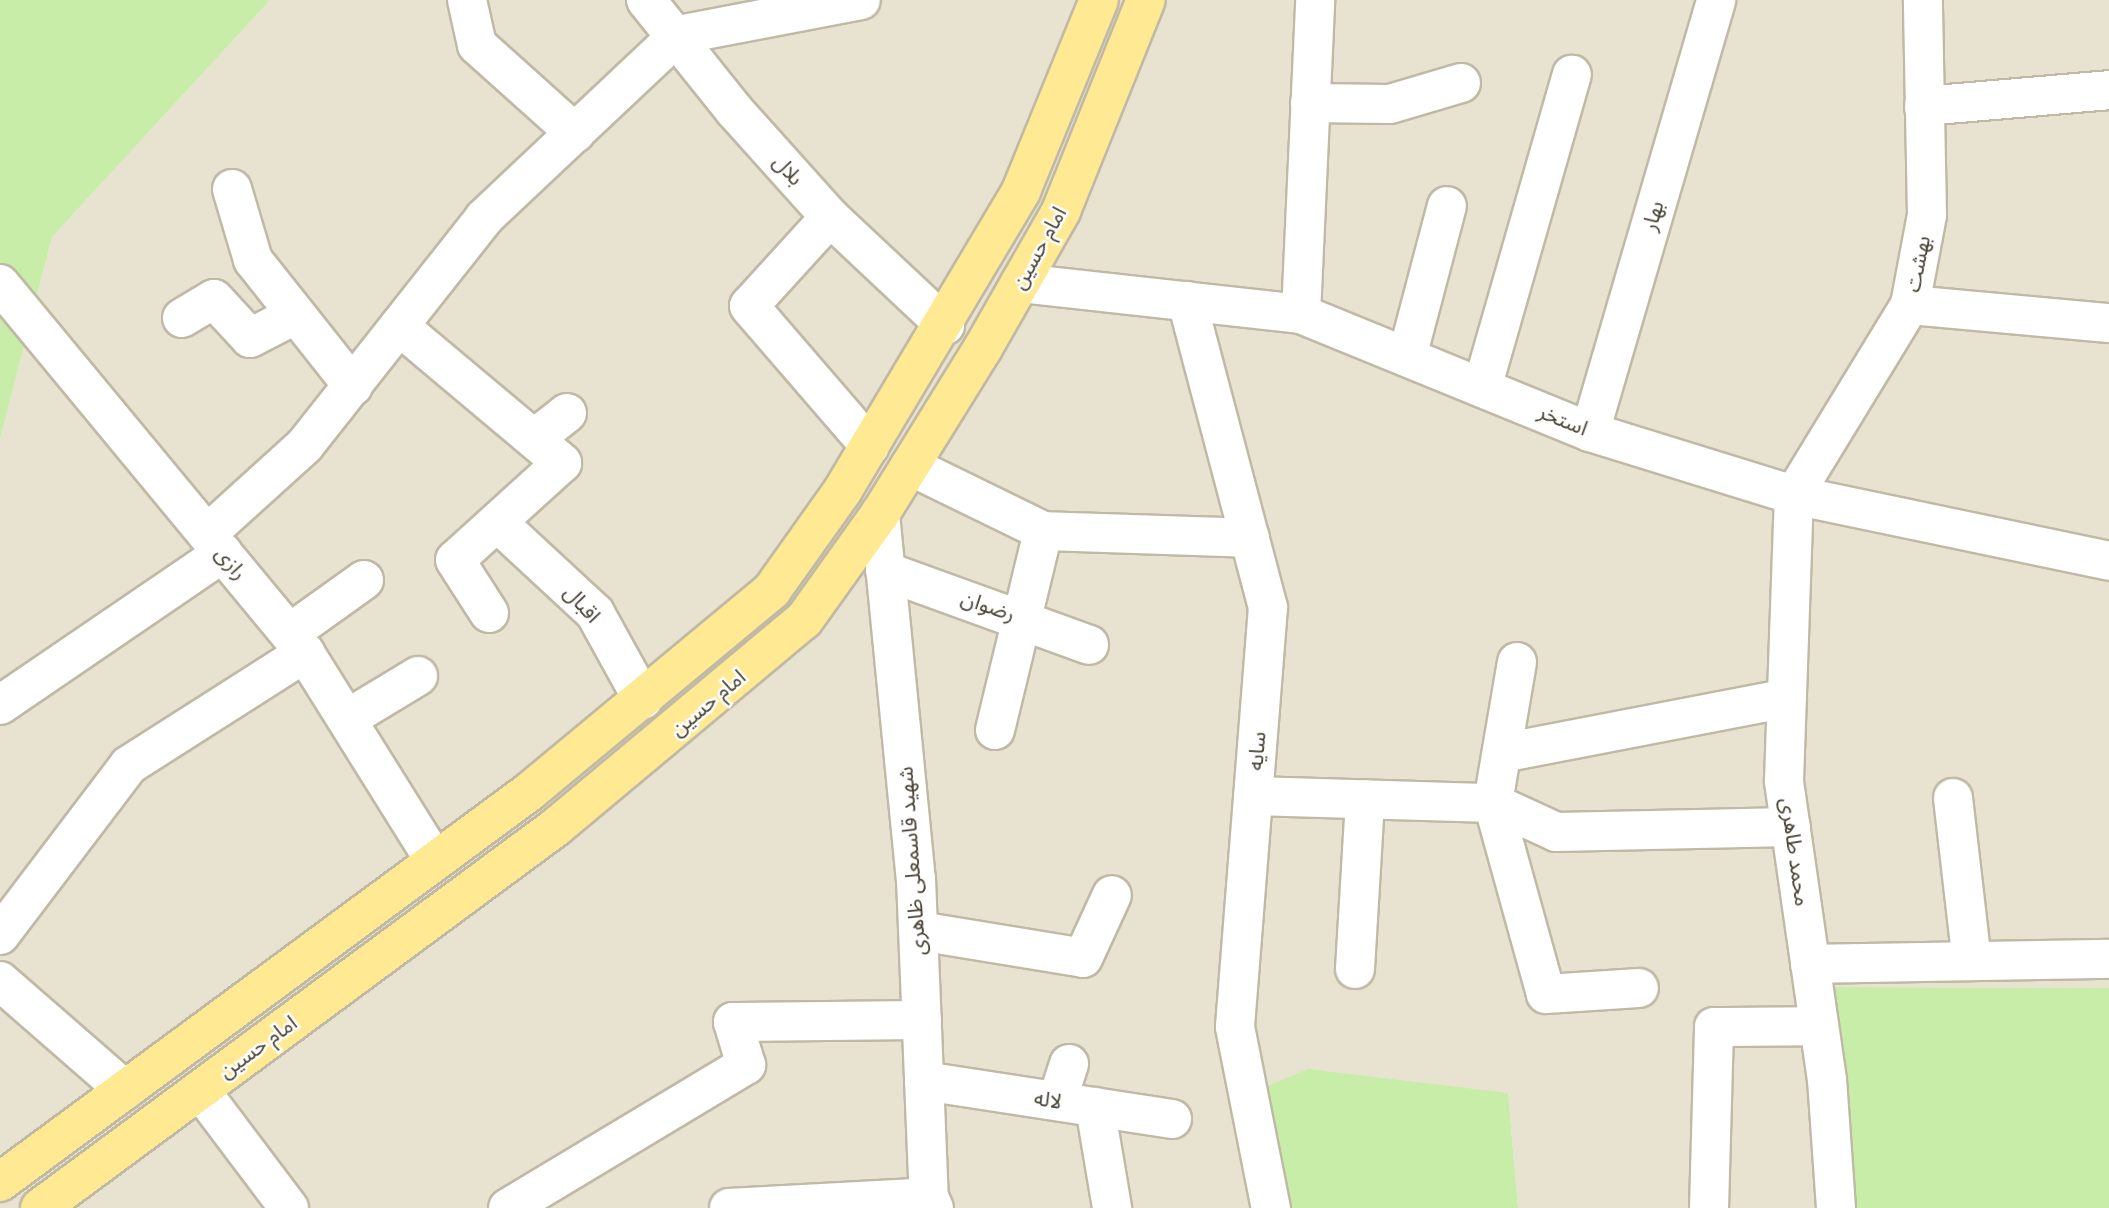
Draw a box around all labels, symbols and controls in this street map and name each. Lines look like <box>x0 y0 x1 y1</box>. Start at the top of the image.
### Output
street label: بلال <box>768 149 808 191</box>
street label: بهار <box>1637 198 1669 234</box>
street label: امام حسین <box>1006 202 1072 294</box>
street label: بهشت <box>1900 234 1936 294</box>
street label: استخر <box>1535 399 1591 441</box>
street label: رازی <box>210 541 252 585</box>
street label: اقبال <box>558 580 606 628</box>
street label: رضوان <box>958 585 1018 627</box>
street label: امام حسین <box>665 664 751 742</box>
street label: سایه <box>1243 730 1271 772</box>
street label: شهید قاسمعلی ظاهری <box>893 766 931 956</box>
street label: محمد طاهری <box>1775 796 1815 908</box>
street label: امام حسین <box>214 1010 302 1084</box>
street label: لاله <box>1032 1085 1064 1115</box>

